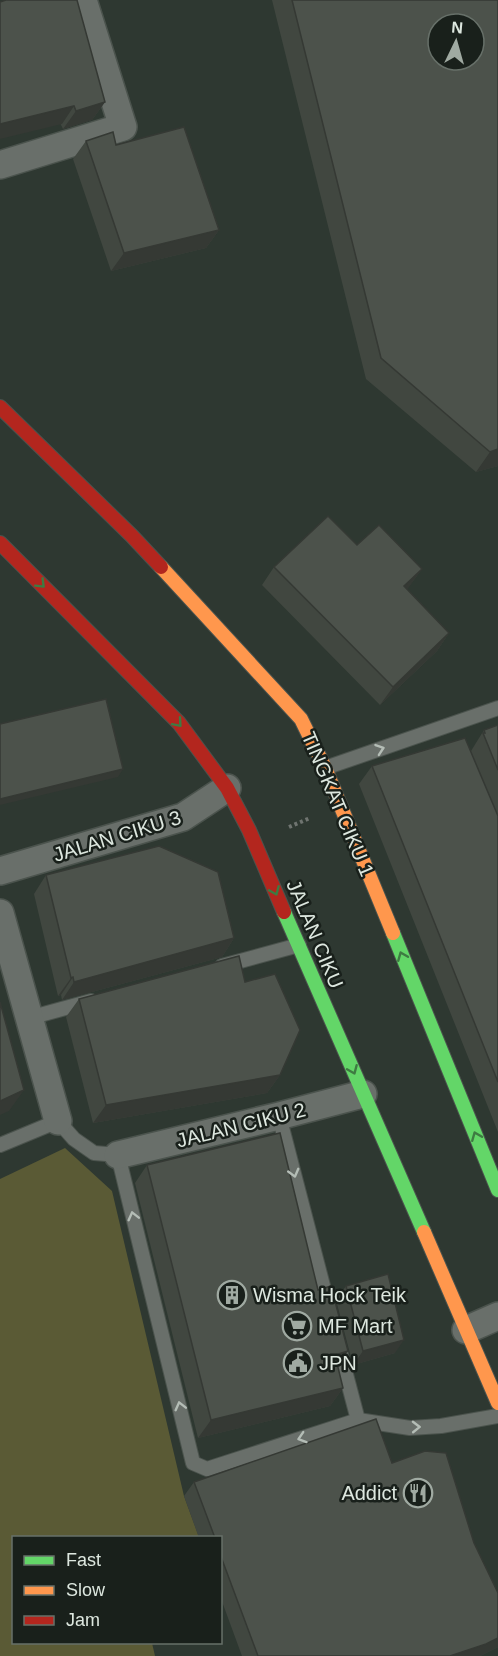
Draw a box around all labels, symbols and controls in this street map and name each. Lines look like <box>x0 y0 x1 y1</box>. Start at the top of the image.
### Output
north arrow <box>426 12 486 72</box>
text: N <box>451 19 464 37</box>
one-way arrow <box>34 577 45 588</box>
one-way arrow <box>171 716 182 727</box>
street label: TINGKAT CIKU 1 <box>298 728 378 880</box>
one-way arrow <box>374 744 385 757</box>
street label: JALAN CIKU 3 <box>51 806 183 866</box>
street label: JALAN CIKU <box>282 876 348 992</box>
one-way arrow <box>268 885 280 896</box>
one-way arrow <box>397 951 409 962</box>
one-way arrow <box>346 1064 358 1075</box>
street label: JALAN CIKU 2 <box>174 1098 308 1152</box>
one-way arrow <box>471 1132 483 1143</box>
one-way arrow <box>286 1168 299 1178</box>
one-way arrow <box>128 1212 141 1222</box>
building icon: Wisma Hock Teik <box>216 1279 248 1311</box>
place label: Wisma Hock Teik <box>253 1284 407 1306</box>
supermarket icon: MF Mart <box>281 1310 313 1342</box>
place label: MF Mart <box>318 1315 393 1337</box>
public building icon: JPN <box>282 1347 314 1379</box>
place label: JPN <box>319 1352 357 1374</box>
one-way arrow <box>174 1401 187 1411</box>
one-way arrow <box>411 1421 420 1433</box>
one-way arrow <box>297 1431 308 1444</box>
restaurant icon: Addict <box>402 1477 434 1509</box>
place label: Addict <box>341 1482 397 1504</box>
legend <box>12 1536 222 1644</box>
text: Fast <box>66 1550 101 1570</box>
text: Slow <box>66 1580 106 1600</box>
text: Jam <box>66 1610 100 1630</box>

